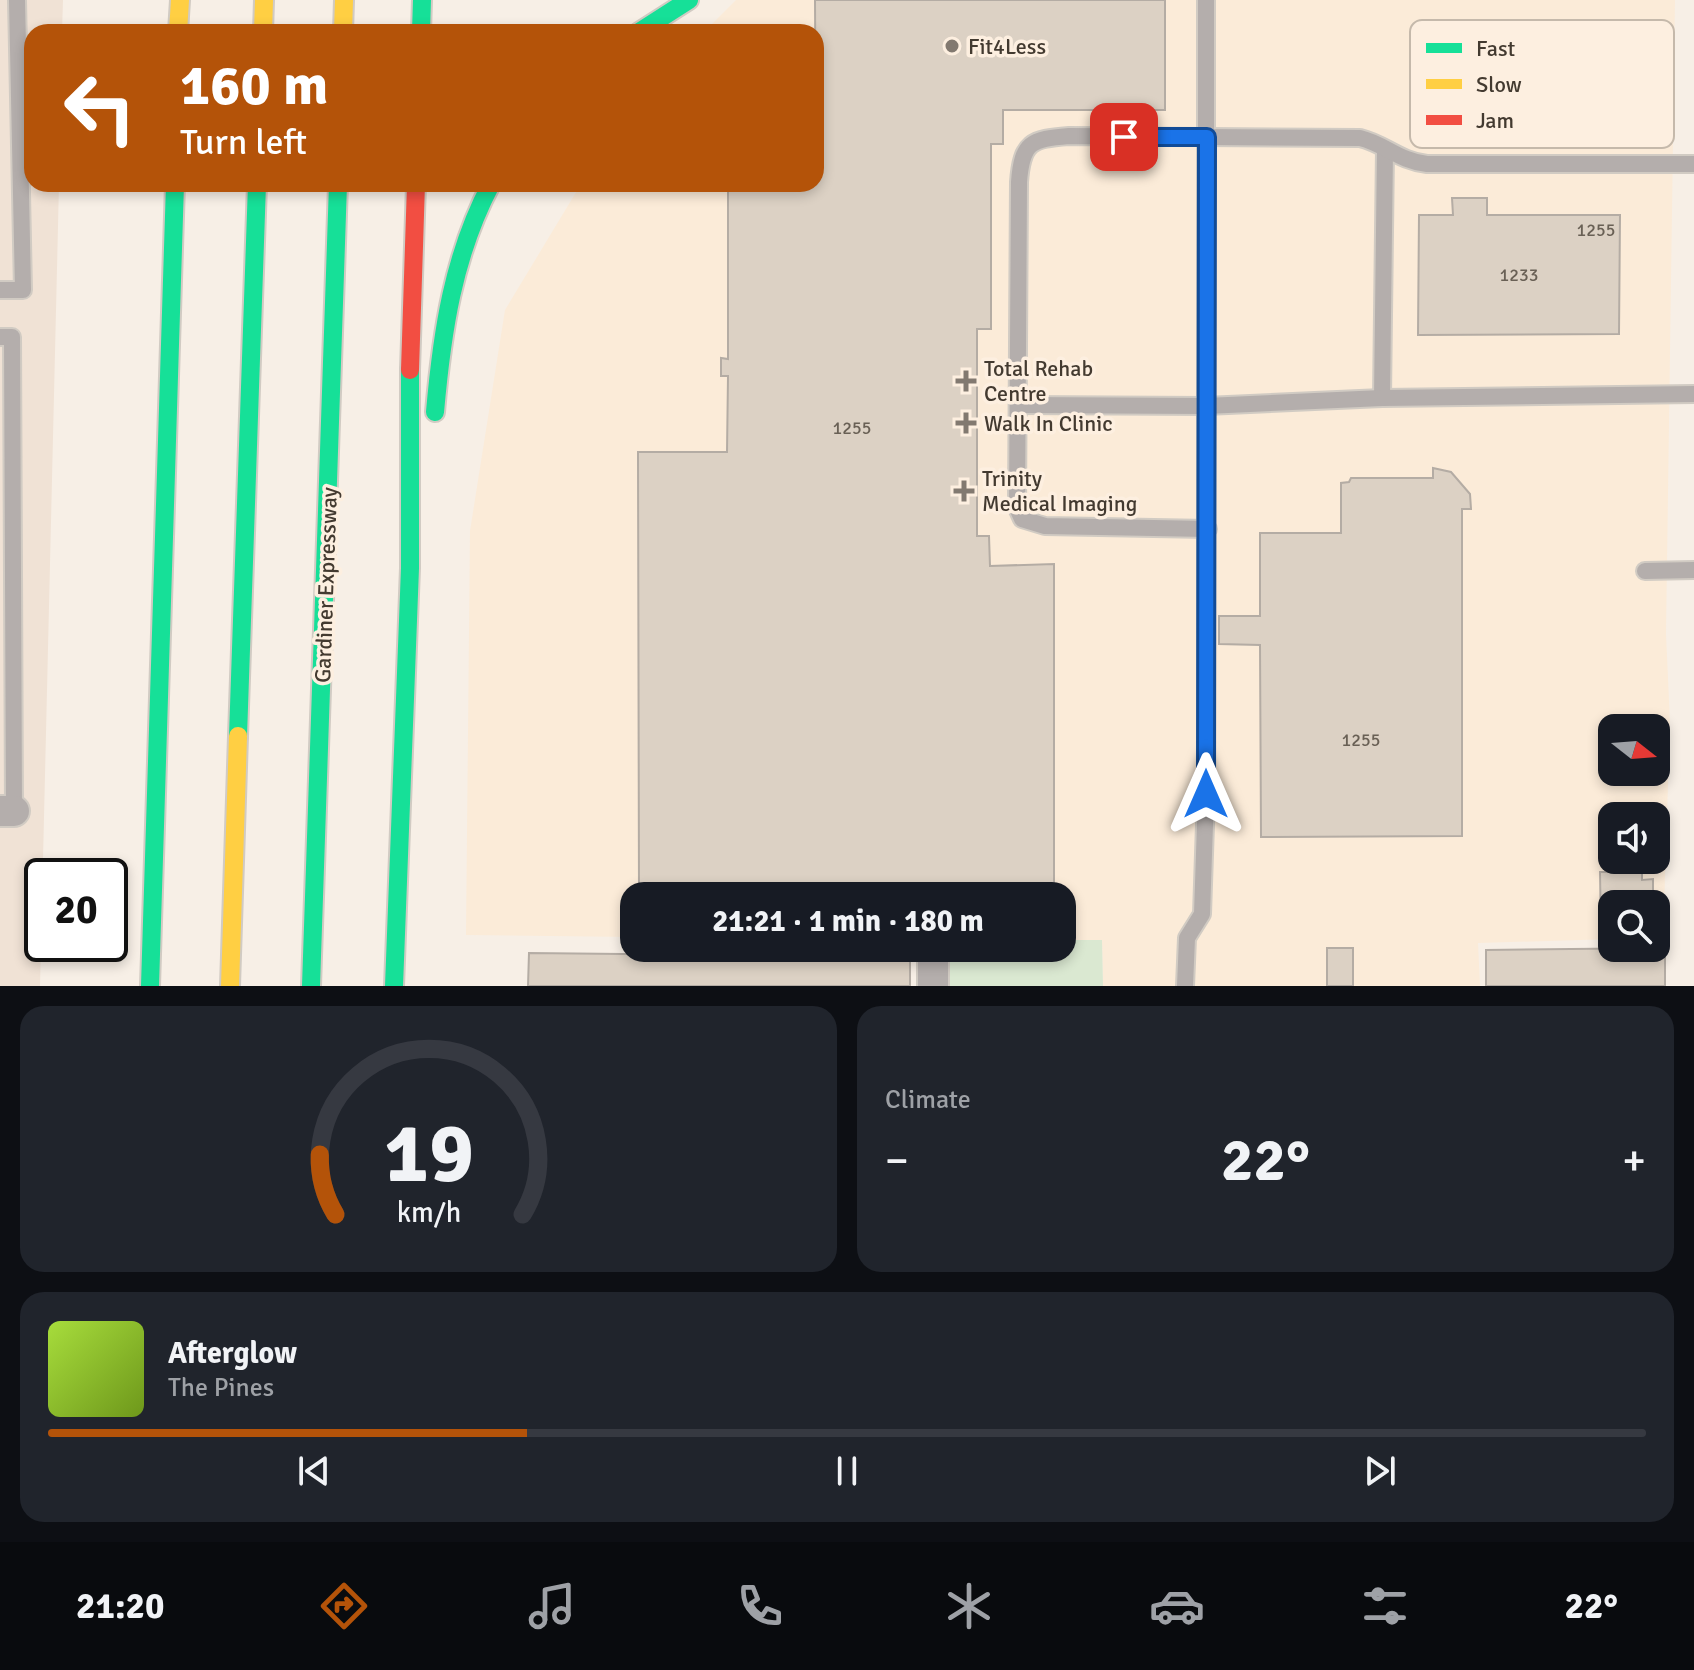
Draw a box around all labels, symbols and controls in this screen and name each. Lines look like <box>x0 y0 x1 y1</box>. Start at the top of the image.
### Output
legend <box>1410 20 1674 148</box>
place label: Fit4Less <box>968 33 1046 60</box>
text: Fast <box>1476 35 1516 62</box>
marker: Fit4Less <box>943 37 961 55</box>
text: 160 m <box>180 51 328 120</box>
icon: left <box>48 56 152 160</box>
text: Slow <box>1476 71 1522 98</box>
pin <box>1090 103 1158 171</box>
text: Jam <box>1476 107 1514 134</box>
icon: arrive <box>1102 115 1146 159</box>
text: Turn left <box>180 120 307 165</box>
house number: 1255 <box>1577 219 1615 241</box>
house number: 1233 <box>1500 264 1538 286</box>
place label: Total Rehab Centre <box>984 355 1093 407</box>
marker: Total Rehab Centre <box>955 370 977 392</box>
place label: Walk In Clinic <box>984 410 1113 437</box>
marker: Walk In Clinic <box>955 412 977 434</box>
house number: 1255 <box>833 417 871 439</box>
place label: Trinity Medical Imaging <box>982 465 1137 517</box>
marker: Trinity Medical Imaging <box>953 480 975 502</box>
street label: Gardiner Expressway <box>309 486 343 683</box>
north arrow <box>1598 714 1670 786</box>
map controls <box>1598 714 1670 962</box>
house number: 1255 <box>1342 729 1380 751</box>
position arrow <box>1164 752 1248 836</box>
button: sound <box>1598 802 1670 874</box>
speed limit sign: 20 <box>24 858 128 962</box>
button: search <box>1598 890 1670 962</box>
text: 21:21 · 1 min · 180 m <box>712 903 984 940</box>
text: Climate <box>885 1084 971 1116</box>
text: 19 <box>384 1103 473 1205</box>
text: 22° <box>1221 1124 1310 1198</box>
text: − <box>885 1134 909 1188</box>
text: + <box>1622 1134 1646 1188</box>
text: km/h <box>396 1195 461 1230</box>
text: Afterglow <box>168 1335 297 1372</box>
text: The Pines <box>168 1372 274 1404</box>
icon: previous <box>292 1449 336 1493</box>
icon: pause <box>825 1449 869 1493</box>
icon: next <box>1358 1449 1402 1493</box>
icon: directions <box>316 1578 372 1634</box>
icon: music <box>524 1578 580 1634</box>
icon: phone <box>732 1578 788 1634</box>
icon: climate <box>941 1578 997 1634</box>
icon: car <box>1149 1578 1205 1634</box>
icon: filters <box>1357 1578 1413 1634</box>
text: 21:20 <box>76 1584 164 1629</box>
text: 22° <box>1565 1584 1618 1629</box>

